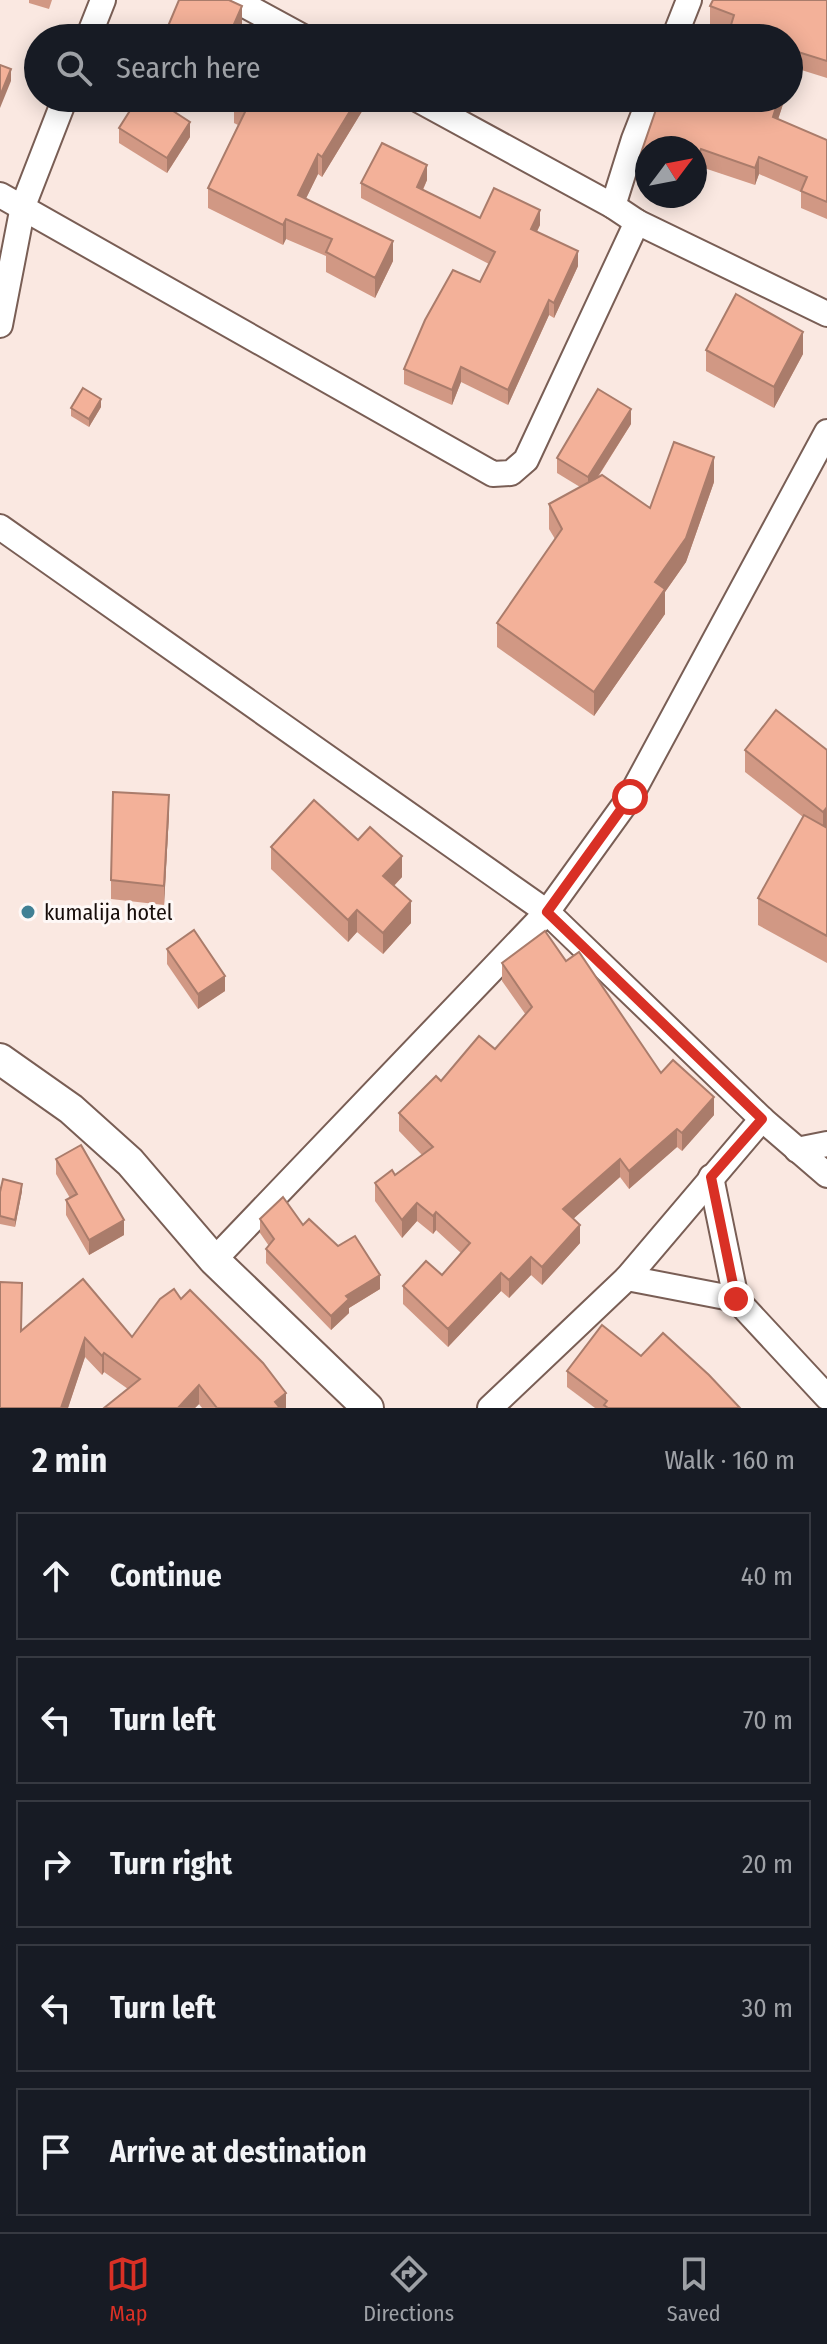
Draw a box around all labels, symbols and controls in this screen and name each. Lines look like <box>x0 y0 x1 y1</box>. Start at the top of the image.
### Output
search box <box>24 24 803 112</box>
icon: search <box>52 46 96 90</box>
text: Search here <box>116 50 261 86</box>
north arrow <box>635 136 707 208</box>
route start <box>612 779 648 815</box>
place label: kumalija hotel <box>44 899 173 926</box>
marker: kumalija hotel <box>19 903 37 921</box>
route end <box>718 1281 754 1317</box>
text: 2 min <box>32 1440 107 1481</box>
text: Walk · 160 m <box>664 1445 795 1476</box>
icon: ahead <box>34 1554 78 1598</box>
text: Continue <box>110 1558 222 1594</box>
text: 40 m <box>741 1561 793 1592</box>
icon: left <box>34 1698 78 1742</box>
text: Turn left <box>110 1702 216 1738</box>
text: 70 m <box>743 1705 793 1736</box>
icon: right <box>34 1842 78 1886</box>
text: Turn right <box>110 1846 232 1882</box>
text: 20 m <box>742 1849 793 1880</box>
icon: left <box>34 1986 78 2030</box>
text: Turn left <box>110 1990 216 2026</box>
text: 30 m <box>742 1993 793 2024</box>
icon: arrive <box>34 2130 78 2174</box>
text: Arrive at destination <box>110 2134 367 2170</box>
tab: Map <box>106 2252 150 2327</box>
tab: Directions <box>363 2252 454 2327</box>
tab: Saved <box>667 2252 721 2327</box>

